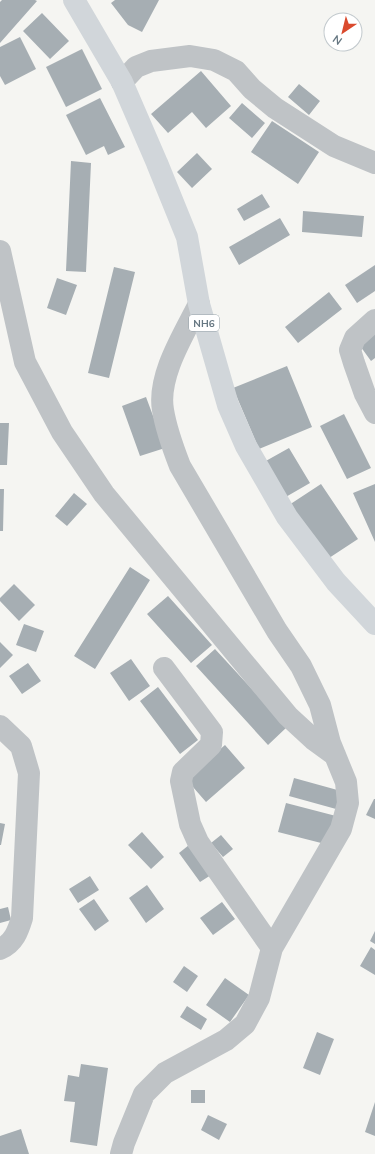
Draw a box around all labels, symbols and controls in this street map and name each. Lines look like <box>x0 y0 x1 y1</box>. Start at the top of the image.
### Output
north arrow <box>323 12 363 52</box>
text: N <box>330 32 345 48</box>
road number: NH6 <box>189 315 219 331</box>

